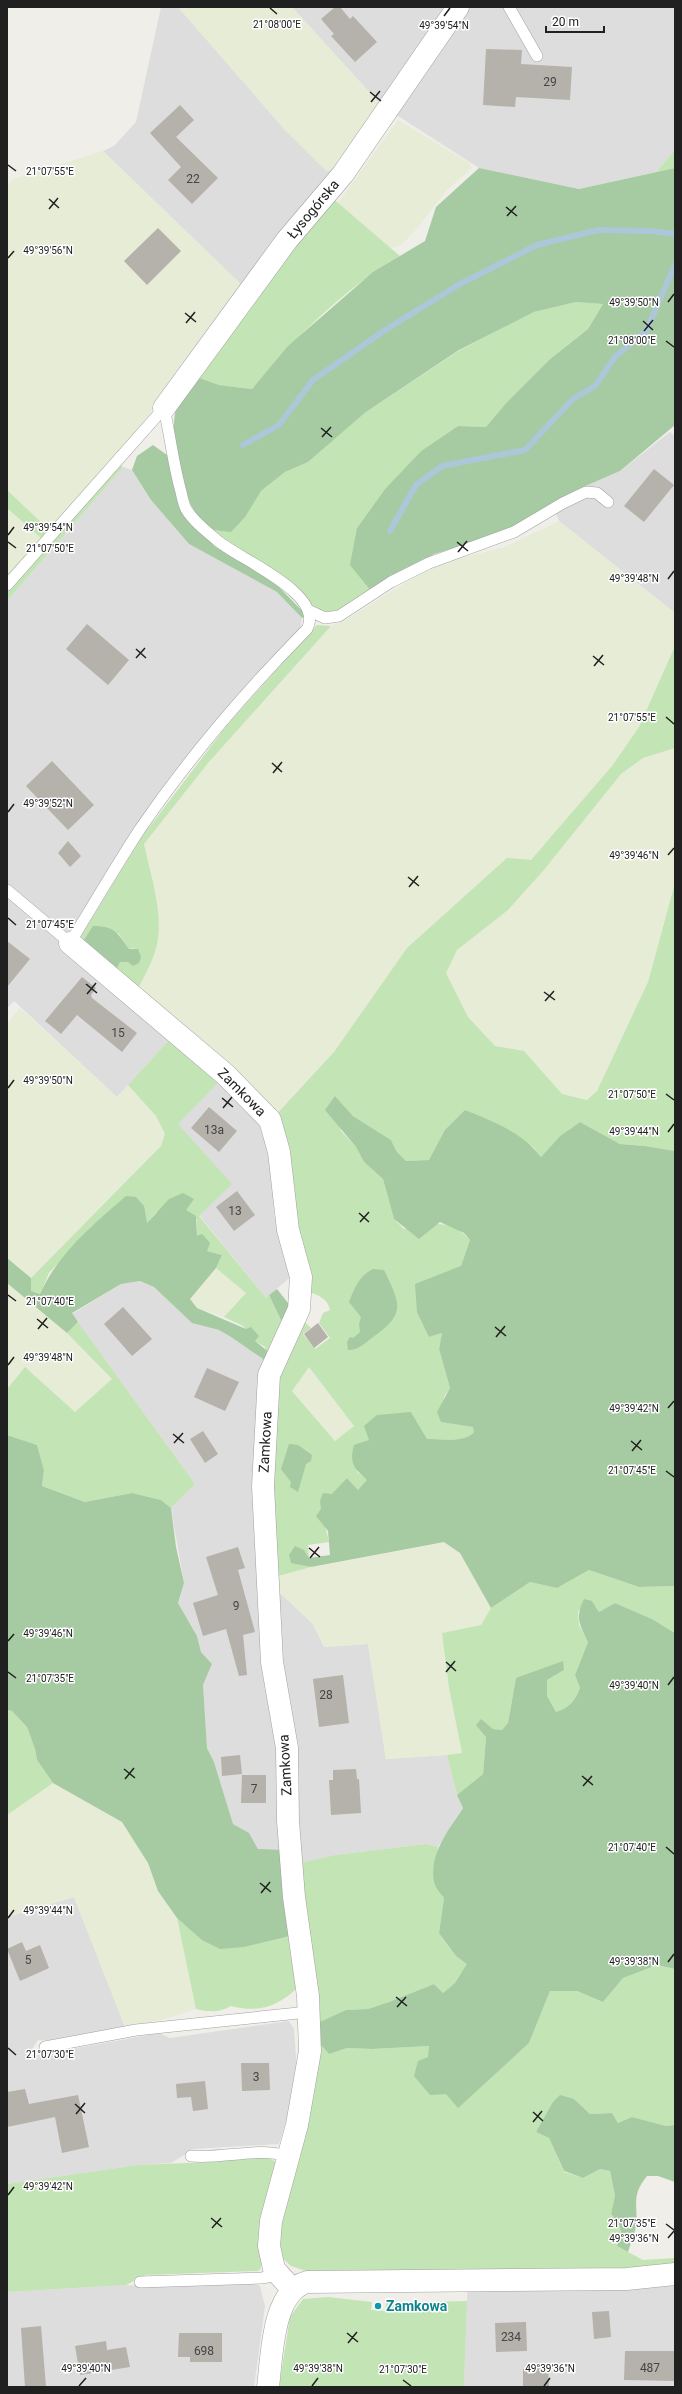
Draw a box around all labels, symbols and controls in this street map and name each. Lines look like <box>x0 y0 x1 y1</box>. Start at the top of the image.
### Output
scale bar <box>546 8 604 34</box>
text: 20 m <box>552 15 579 29</box>
text: 21°08'00"E <box>253 19 301 30</box>
text: 49°39'54"N <box>419 20 469 31</box>
house number: 29 <box>543 75 557 89</box>
text: 21°07'55"E <box>26 166 74 177</box>
house number: 22 <box>186 172 200 186</box>
street label: Łysogórska <box>284 176 342 242</box>
text: 49°39'56"N <box>23 245 73 256</box>
text: 49°39'50"N <box>609 297 659 308</box>
text: 21°08'00"E <box>608 335 656 346</box>
text: 49°39'54"N <box>23 522 73 533</box>
text: 21°07'50"E <box>26 543 74 554</box>
text: 49°39'48"N <box>609 573 659 584</box>
text: 21°07'55"E <box>608 712 656 723</box>
text: 49°39'52"N <box>23 798 73 809</box>
text: 49°39'46"N <box>609 850 659 861</box>
text: 21°07'45"E <box>26 919 74 930</box>
house number: 15 <box>111 1026 125 1040</box>
street label: Zamkowa <box>215 1065 269 1119</box>
text: 49°39'50"N <box>23 1075 73 1086</box>
text: 21°07'50"E <box>608 1089 656 1100</box>
house number: 13a <box>204 1123 224 1137</box>
text: 49°39'44"N <box>609 1126 659 1137</box>
house number: 13 <box>228 1204 242 1218</box>
text: 21°07'40"E <box>26 1296 74 1307</box>
text: 49°39'48"N <box>23 1352 73 1363</box>
text: 49°39'42"N <box>609 1403 659 1414</box>
street label: Zamkowa <box>255 1411 275 1473</box>
text: 21°07'45"E <box>608 1465 656 1476</box>
house number: 9 <box>233 1599 239 1613</box>
text: 49°39'46"N <box>23 1628 73 1639</box>
text: 21°07'35"E <box>26 1673 74 1684</box>
text: 49°39'40"N <box>609 1680 659 1691</box>
house number: 28 <box>319 1688 333 1702</box>
street label: Zamkowa <box>275 1734 295 1796</box>
house number: 7 <box>251 1782 258 1796</box>
text: 21°07'40"E <box>608 1842 656 1853</box>
text: 49°39'44"N <box>23 1905 73 1916</box>
house number: 5 <box>25 1953 32 1967</box>
text: 49°39'38"N <box>609 1956 659 1967</box>
text: 21°07'30"E <box>26 2049 74 2060</box>
house number: 3 <box>253 2070 259 2084</box>
text: 49°39'42"N <box>23 2181 73 2192</box>
text: 21°07'35"E <box>608 2218 656 2229</box>
text: 49°39'36"N <box>609 2233 659 2244</box>
place label: Zamkowa <box>386 2298 448 2314</box>
marker: Zamkowa <box>373 2301 383 2311</box>
house number: 234 <box>501 2330 521 2344</box>
house number: 698 <box>194 2344 214 2358</box>
house number: 487 <box>640 2361 660 2375</box>
text: 49°39'40"N <box>61 2363 111 2374</box>
text: 49°39'38"N <box>293 2363 343 2374</box>
text: 49°39'36"N <box>525 2363 575 2374</box>
text: 21°07'30"E <box>379 2364 427 2375</box>

